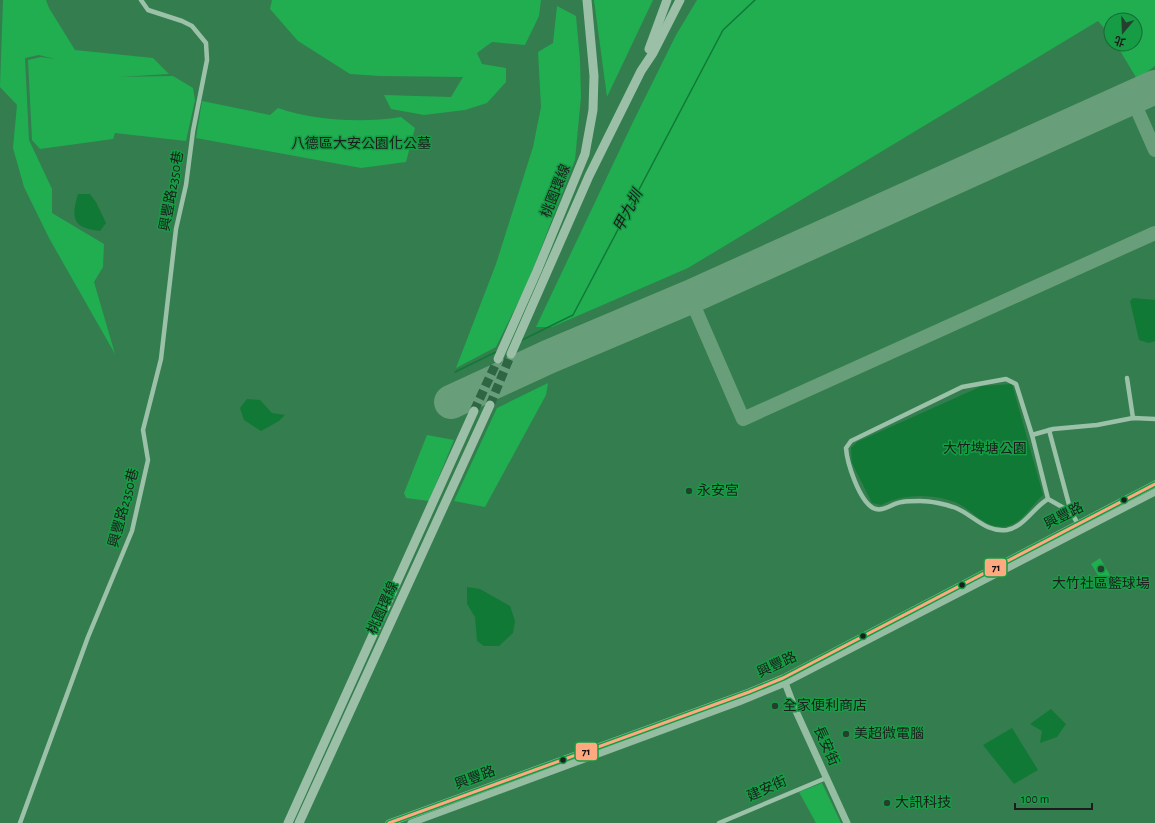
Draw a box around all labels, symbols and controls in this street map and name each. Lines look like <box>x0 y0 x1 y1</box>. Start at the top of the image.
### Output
north arrow <box>1103 12 1143 52</box>
text: 北 <box>1113 34 1127 48</box>
park label: 八德區大安公園化公墓 <box>291 135 431 151</box>
street label: 興豐路2350巷 <box>157 150 186 232</box>
street label: 桃園環線 <box>538 162 573 220</box>
water label: 甲九圳 <box>610 185 646 234</box>
park label: 大竹埤塘公園 <box>943 440 1027 456</box>
street label: 興豐路2350巷 <box>106 467 141 549</box>
place label: 永安宮 <box>697 483 739 498</box>
marker: 永安宮 <box>684 486 694 496</box>
unlabelled marker <box>1119 495 1129 505</box>
street label: 興豐路 <box>1042 499 1086 532</box>
line badge: 71 <box>984 558 1007 577</box>
text: 71 <box>992 562 1000 573</box>
marker: 大竹社區籃球場 <box>1096 564 1106 574</box>
place label: 大竹社區籃球場 <box>1052 576 1150 591</box>
street label: 桃園環線 <box>364 579 401 636</box>
unlabelled marker <box>957 580 967 590</box>
unlabelled marker <box>858 631 868 641</box>
street label: 興豐路 <box>755 649 799 680</box>
place label: 全家便利商店 <box>783 697 867 713</box>
marker: 全家便利商店 <box>770 701 780 711</box>
street label: 長安街 <box>811 724 842 768</box>
place label: 美超微電腦 <box>854 726 924 741</box>
marker: 美超微電腦 <box>841 729 851 739</box>
line badge: 71 <box>575 742 598 761</box>
text: 71 <box>582 746 590 757</box>
unlabelled marker <box>558 755 568 765</box>
street label: 興豐路 <box>453 763 497 792</box>
street label: 建安街 <box>745 773 789 804</box>
scale bar <box>1015 785 1092 811</box>
text: 100 m <box>1021 793 1049 805</box>
place label: 大訊科技 <box>895 795 951 810</box>
marker: 大訊科技 <box>882 798 892 808</box>

